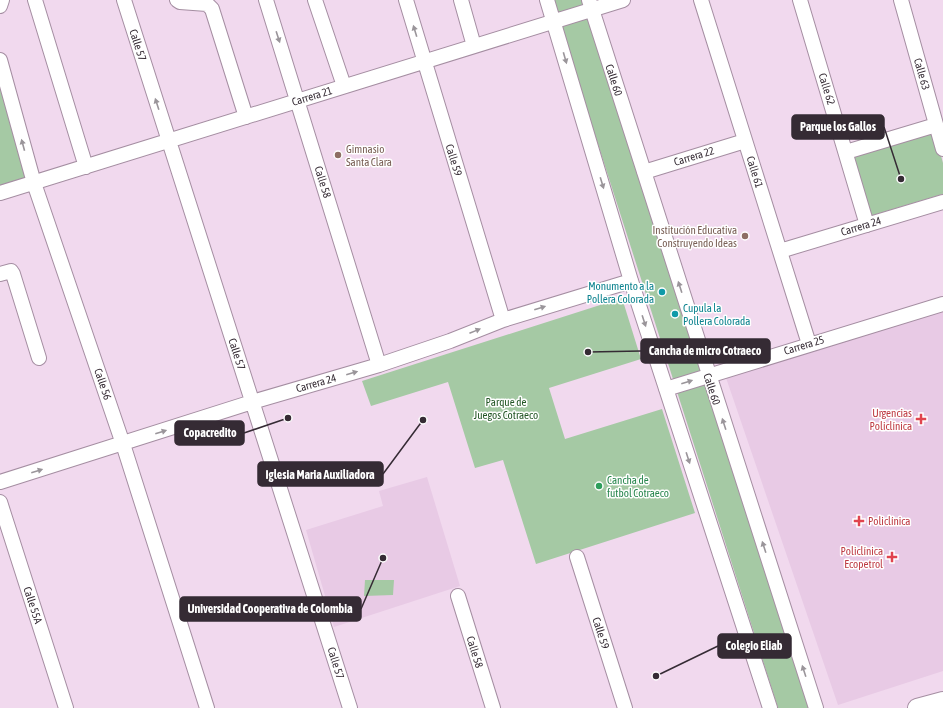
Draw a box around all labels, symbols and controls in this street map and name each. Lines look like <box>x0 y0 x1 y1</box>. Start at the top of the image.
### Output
one-way arrow <box>412 24 418 36</box>
street label: Calle 57 <box>127 28 149 62</box>
one-way arrow <box>275 31 281 43</box>
one-way arrow <box>562 53 568 65</box>
street label: Calle 63 <box>912 57 932 91</box>
street label: Calle 60 <box>603 63 625 97</box>
street label: Calle 62 <box>816 72 838 106</box>
street label: Carrera 21 <box>290 84 334 108</box>
one-way arrow <box>153 98 159 110</box>
callout: Parque los Gallos <box>792 115 884 139</box>
text: Parque los Gallos <box>800 120 877 134</box>
one-way arrow <box>20 139 26 151</box>
place label: Gimnasio Santa Clara <box>346 143 392 168</box>
street label: Calle 59 <box>443 143 465 177</box>
street label: Carrera 22 <box>672 144 716 168</box>
marker: Gimnasio Santa Clara <box>333 150 343 160</box>
street label: Calle 61 <box>744 155 766 189</box>
street label: Calle 58 <box>312 165 334 199</box>
one-way arrow <box>599 177 605 189</box>
street label: Carrera 24 <box>839 214 883 238</box>
place label: Institución Educativa Construyendo Ideas <box>653 224 737 249</box>
marker: Institución Educativa Construyendo Ideas <box>740 231 750 241</box>
place label: Monumento a la Pollera Colorada <box>587 280 654 305</box>
one-way arrow <box>677 280 683 292</box>
marker: Monumento a la Pollera Colorada <box>657 287 667 297</box>
place label: Cupula la Pollera Colorada <box>683 302 750 327</box>
one-way arrow <box>535 305 547 311</box>
marker: Cupula la Pollera Colorada <box>670 309 680 319</box>
one-way arrow <box>641 315 647 327</box>
one-way arrow <box>470 328 481 334</box>
street label: Carrera 25 <box>782 333 826 357</box>
street label: Calle 57 <box>226 337 248 371</box>
callout: Cancha de micro Cotraeco <box>641 339 770 363</box>
text: Cancha de micro Cotraeco <box>649 344 762 358</box>
street label: Calle 56 <box>92 367 114 401</box>
one-way arrow <box>347 370 359 376</box>
street label: Carrera 24 <box>294 372 338 394</box>
street label: Calle 60 <box>701 372 723 406</box>
one-way arrow <box>681 379 693 385</box>
park label: Parque de Juegos Cotraeco <box>474 396 538 421</box>
place label: Urgencias Policlínica <box>870 407 912 432</box>
marker: Urgencias Policlínica <box>915 413 927 425</box>
one-way arrow <box>721 417 727 429</box>
callout: Copacredito <box>175 421 244 445</box>
text: Copacredito <box>183 426 237 440</box>
one-way arrow <box>156 428 168 434</box>
one-way arrow <box>686 452 692 464</box>
callout: Iglesia Maria Auxiliadora <box>258 462 383 486</box>
one-way arrow <box>32 468 44 474</box>
text: Iglesia Maria Auxiliadora <box>265 468 375 482</box>
place label: Cancha de futbol Cotraeco <box>607 474 669 499</box>
marker: Cancha de futbol Cotraeco <box>594 481 604 491</box>
marker: Policlínica <box>853 515 865 527</box>
place label: Policlínica <box>868 515 910 527</box>
one-way arrow <box>761 541 767 553</box>
place label: Policlínica Ecopetrol <box>841 545 883 570</box>
marker: Policlínica Ecopetrol <box>886 551 898 563</box>
street label: Calle 55A <box>21 585 45 626</box>
callout: Universidad Cooperativa de Colombia <box>180 597 361 621</box>
text: Universidad Cooperativa de Colombia <box>187 602 353 616</box>
street label: Calle 59 <box>590 616 612 650</box>
callout: Colegio Eliab <box>718 634 791 658</box>
street label: Calle 58 <box>464 635 486 669</box>
text: Colegio Eliab <box>725 639 783 653</box>
street label: Calle 57 <box>325 646 347 680</box>
one-way arrow <box>801 665 807 677</box>

